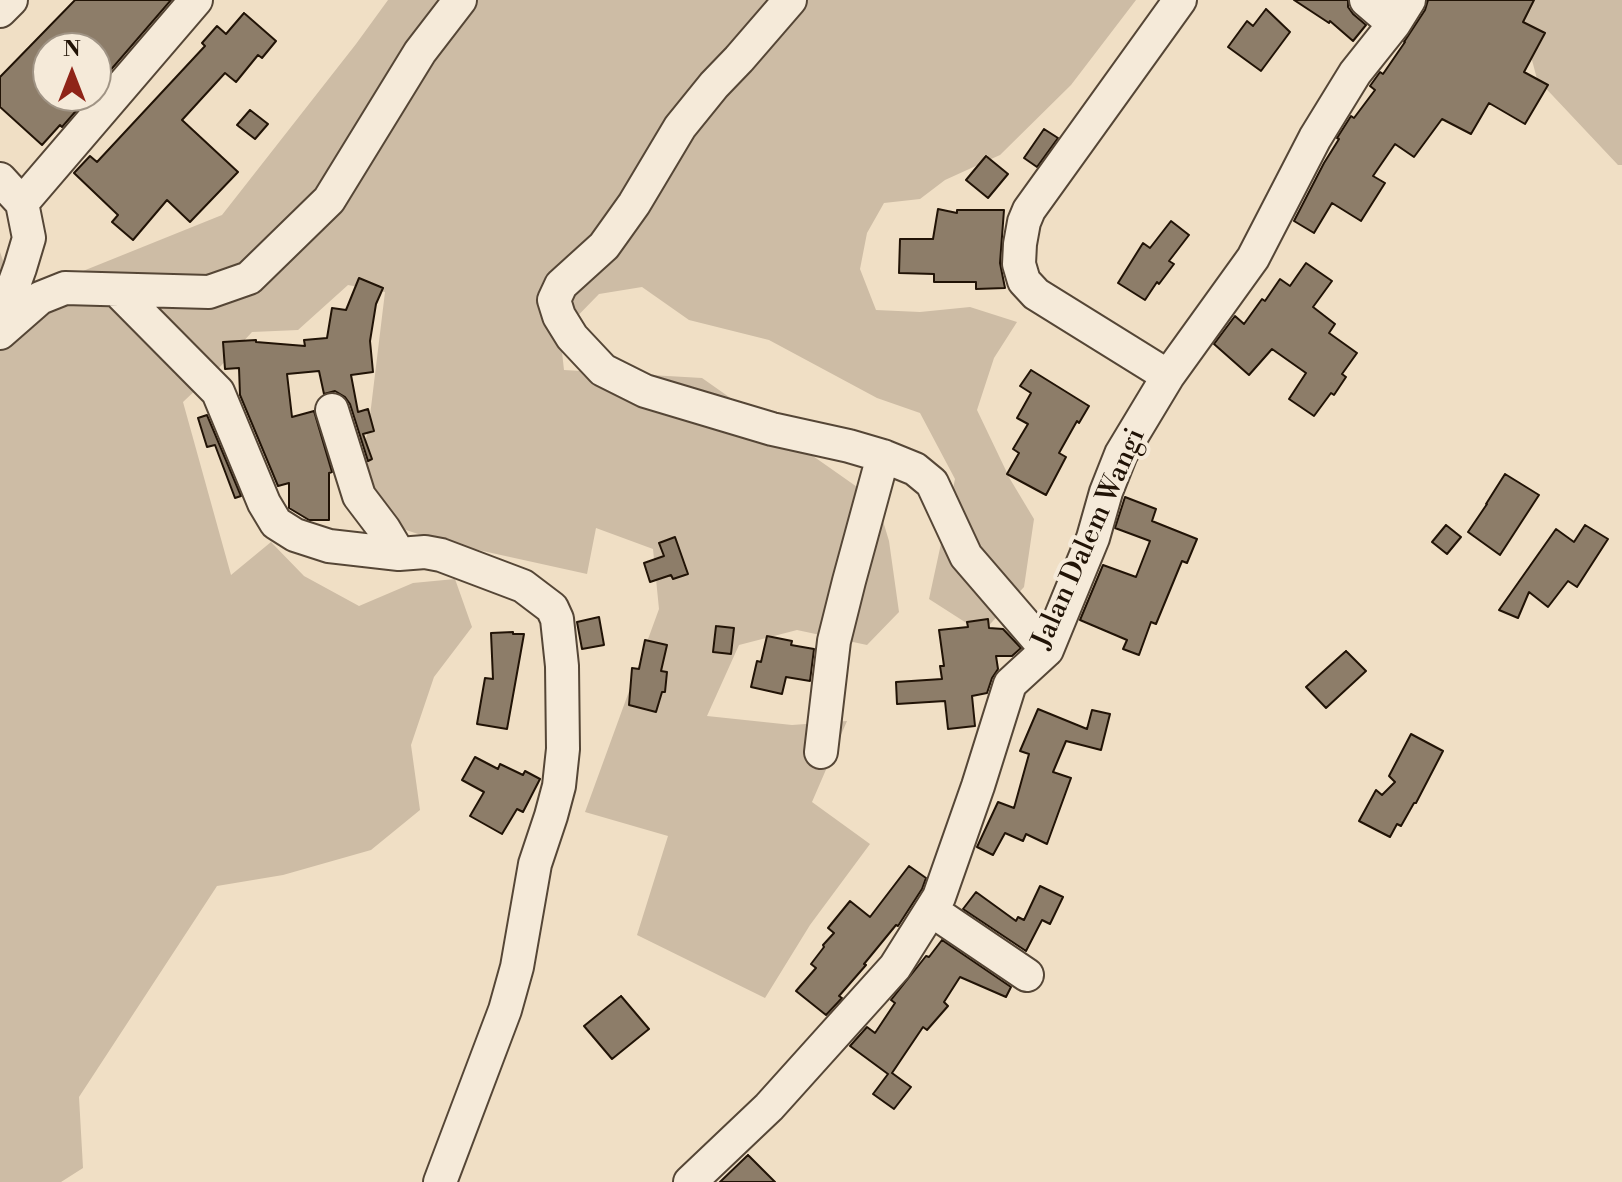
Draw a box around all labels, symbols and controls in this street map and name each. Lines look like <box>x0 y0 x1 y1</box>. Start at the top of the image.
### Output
north arrow <box>32 32 112 112</box>
text: N <box>63 36 81 63</box>
street label: Jalan Dalem Wangi <box>1026 424 1154 654</box>

